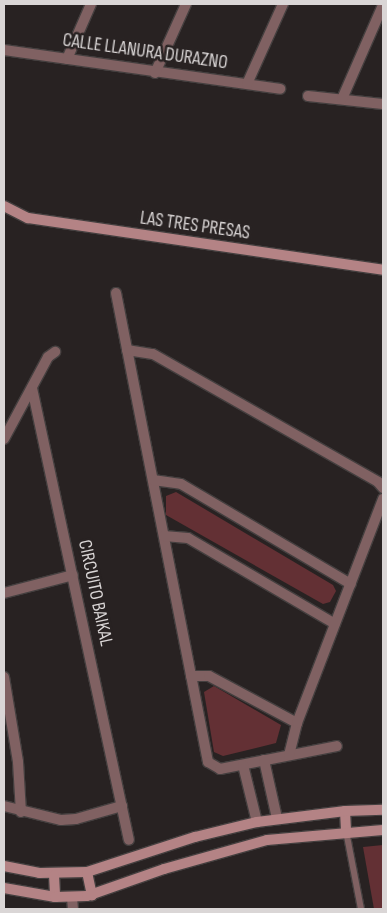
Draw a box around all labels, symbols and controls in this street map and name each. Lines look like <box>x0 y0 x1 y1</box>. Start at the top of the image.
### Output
street label: CALLE LLANURA DURAZNO <box>61 29 229 75</box>
street label: LAS TRES PRESAS <box>138 207 252 245</box>
street label: CIRCUITO BAIKAL <box>73 538 117 648</box>

